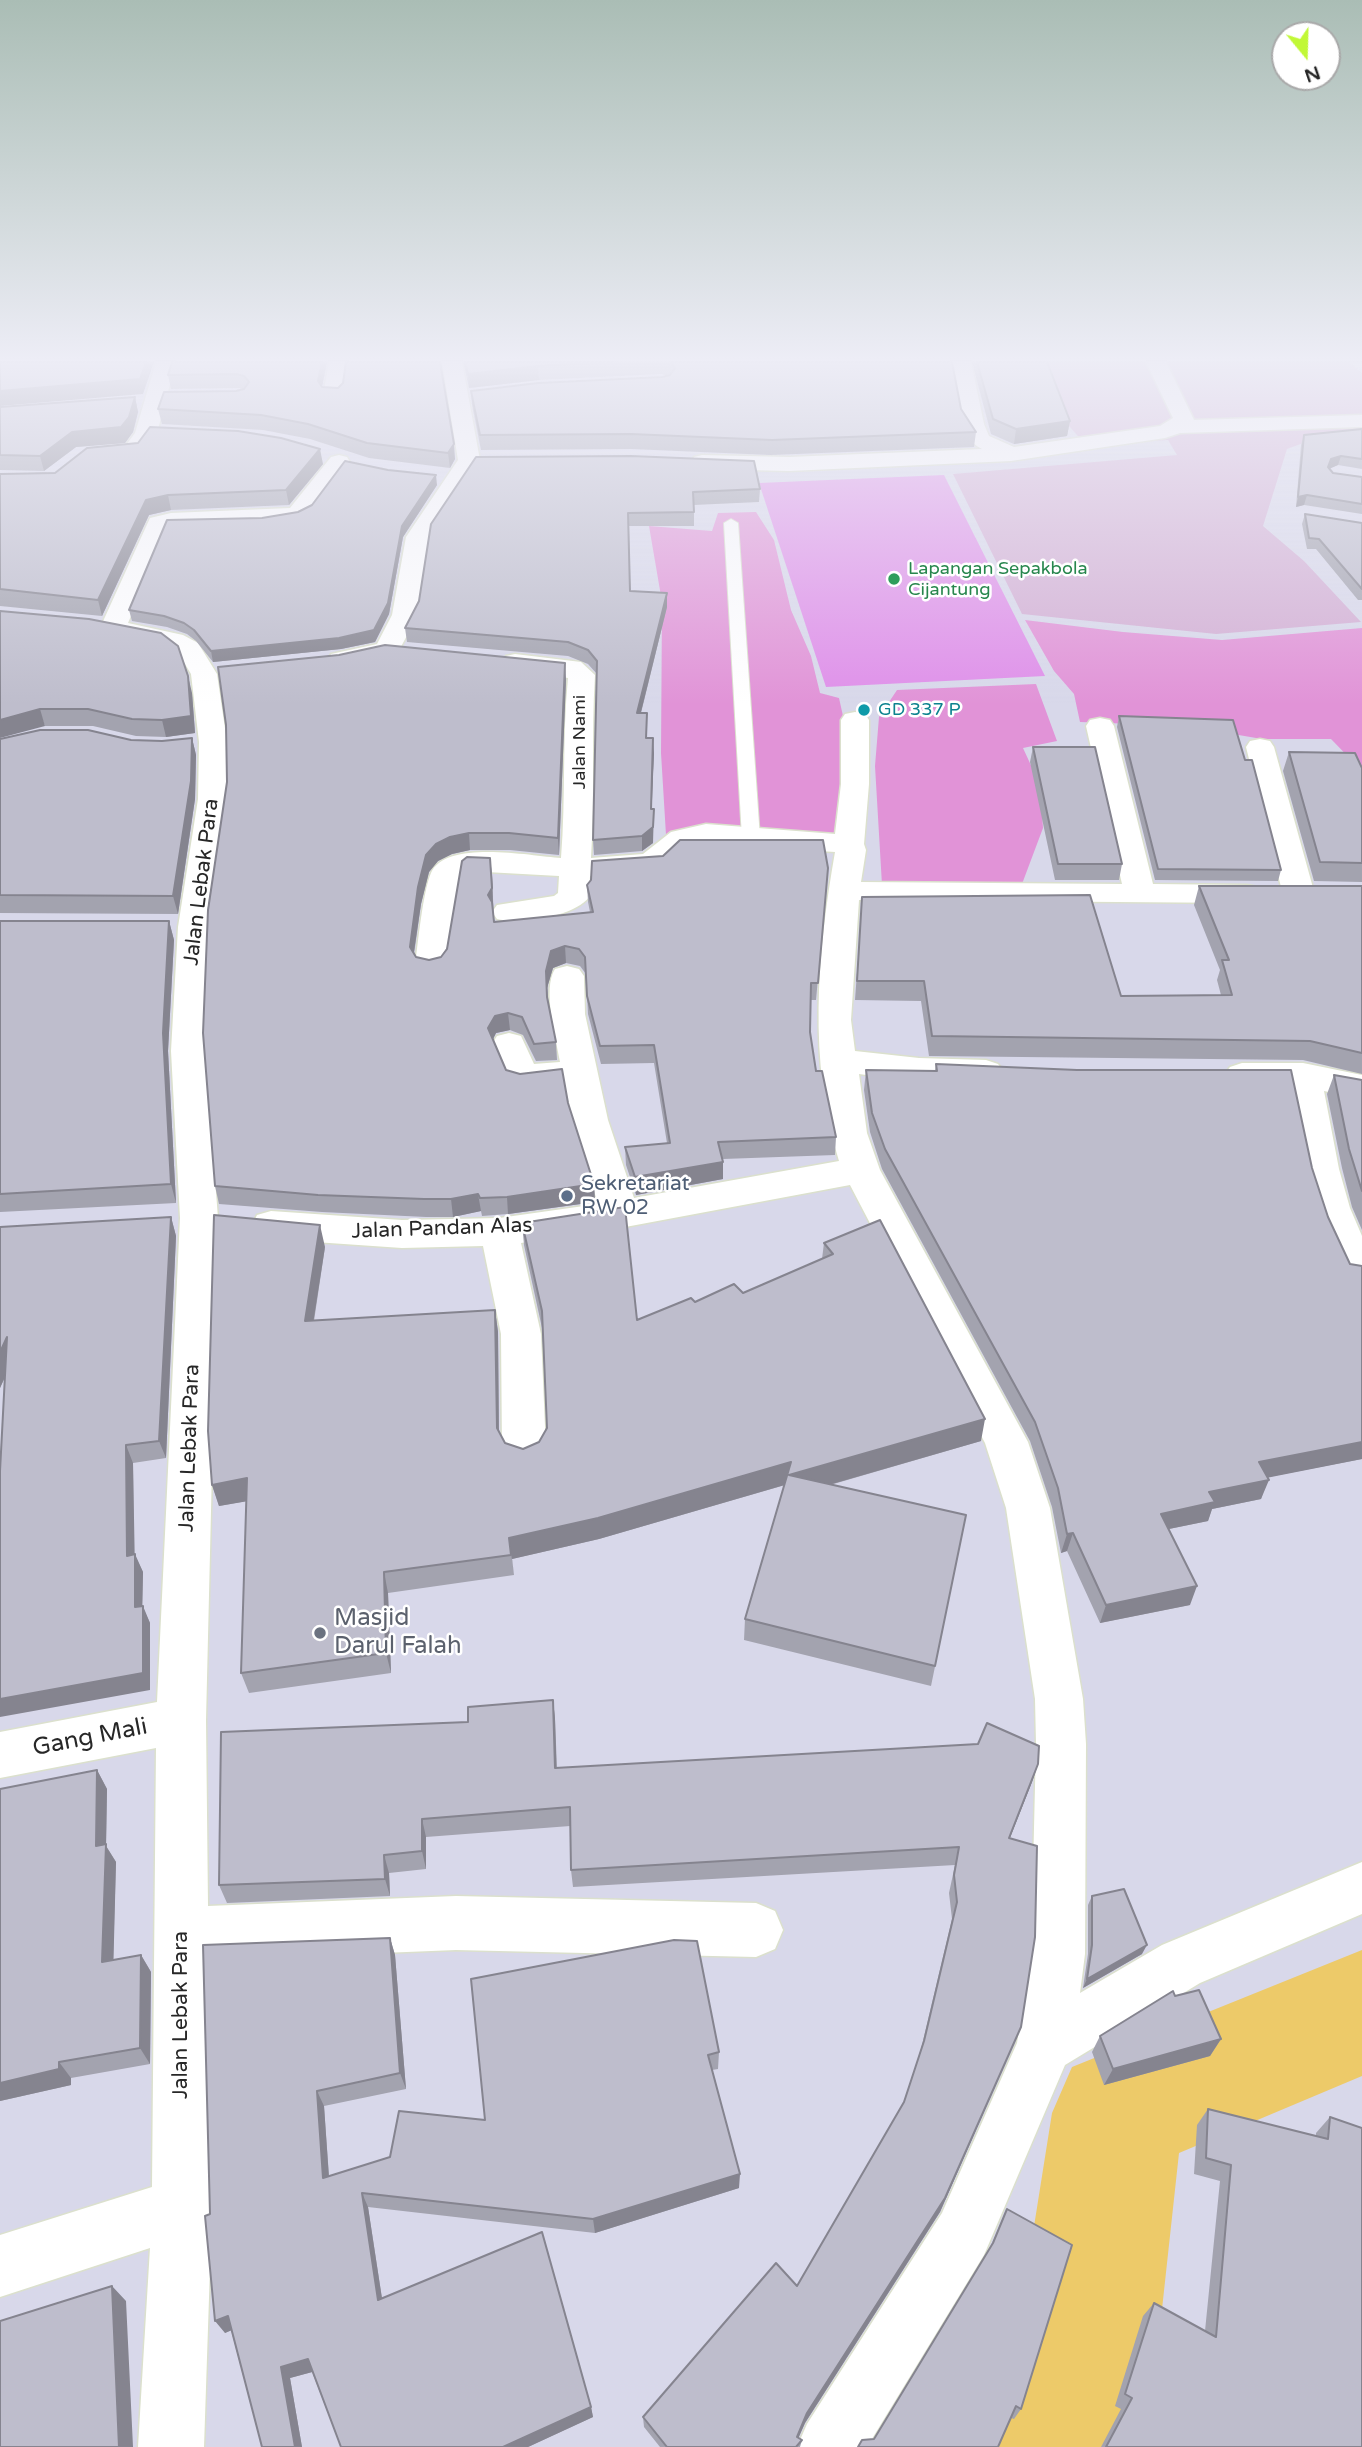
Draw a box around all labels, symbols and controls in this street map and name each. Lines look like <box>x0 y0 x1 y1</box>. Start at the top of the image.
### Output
north arrow <box>1271 21 1341 91</box>
text: N <box>1301 61 1323 87</box>
place label: Lapangan Sepakbola Cijantung <box>908 558 1087 600</box>
marker: Lapangan Sepakbola Cijantung <box>886 571 902 587</box>
street label: Jalan Nami <box>569 695 591 789</box>
place label: GD 337 P <box>878 699 961 721</box>
marker: GD 337 P <box>856 702 872 718</box>
street label: Jalan Lebak Para <box>179 797 225 967</box>
place label: Sekretariat RW 02 <box>581 1171 690 1221</box>
marker: Sekretariat RW 02 <box>559 1188 575 1204</box>
street label: Jalan Pandan Alas <box>351 1213 533 1245</box>
street label: Jalan Lebak Para <box>174 1364 206 1532</box>
place label: Masjid Darul Falah <box>334 1605 462 1661</box>
marker: Masjid Darul Falah <box>312 1625 328 1641</box>
street label: Gang Mali <box>30 1713 150 1763</box>
street label: Jalan Lebak Para <box>168 1931 194 2099</box>

